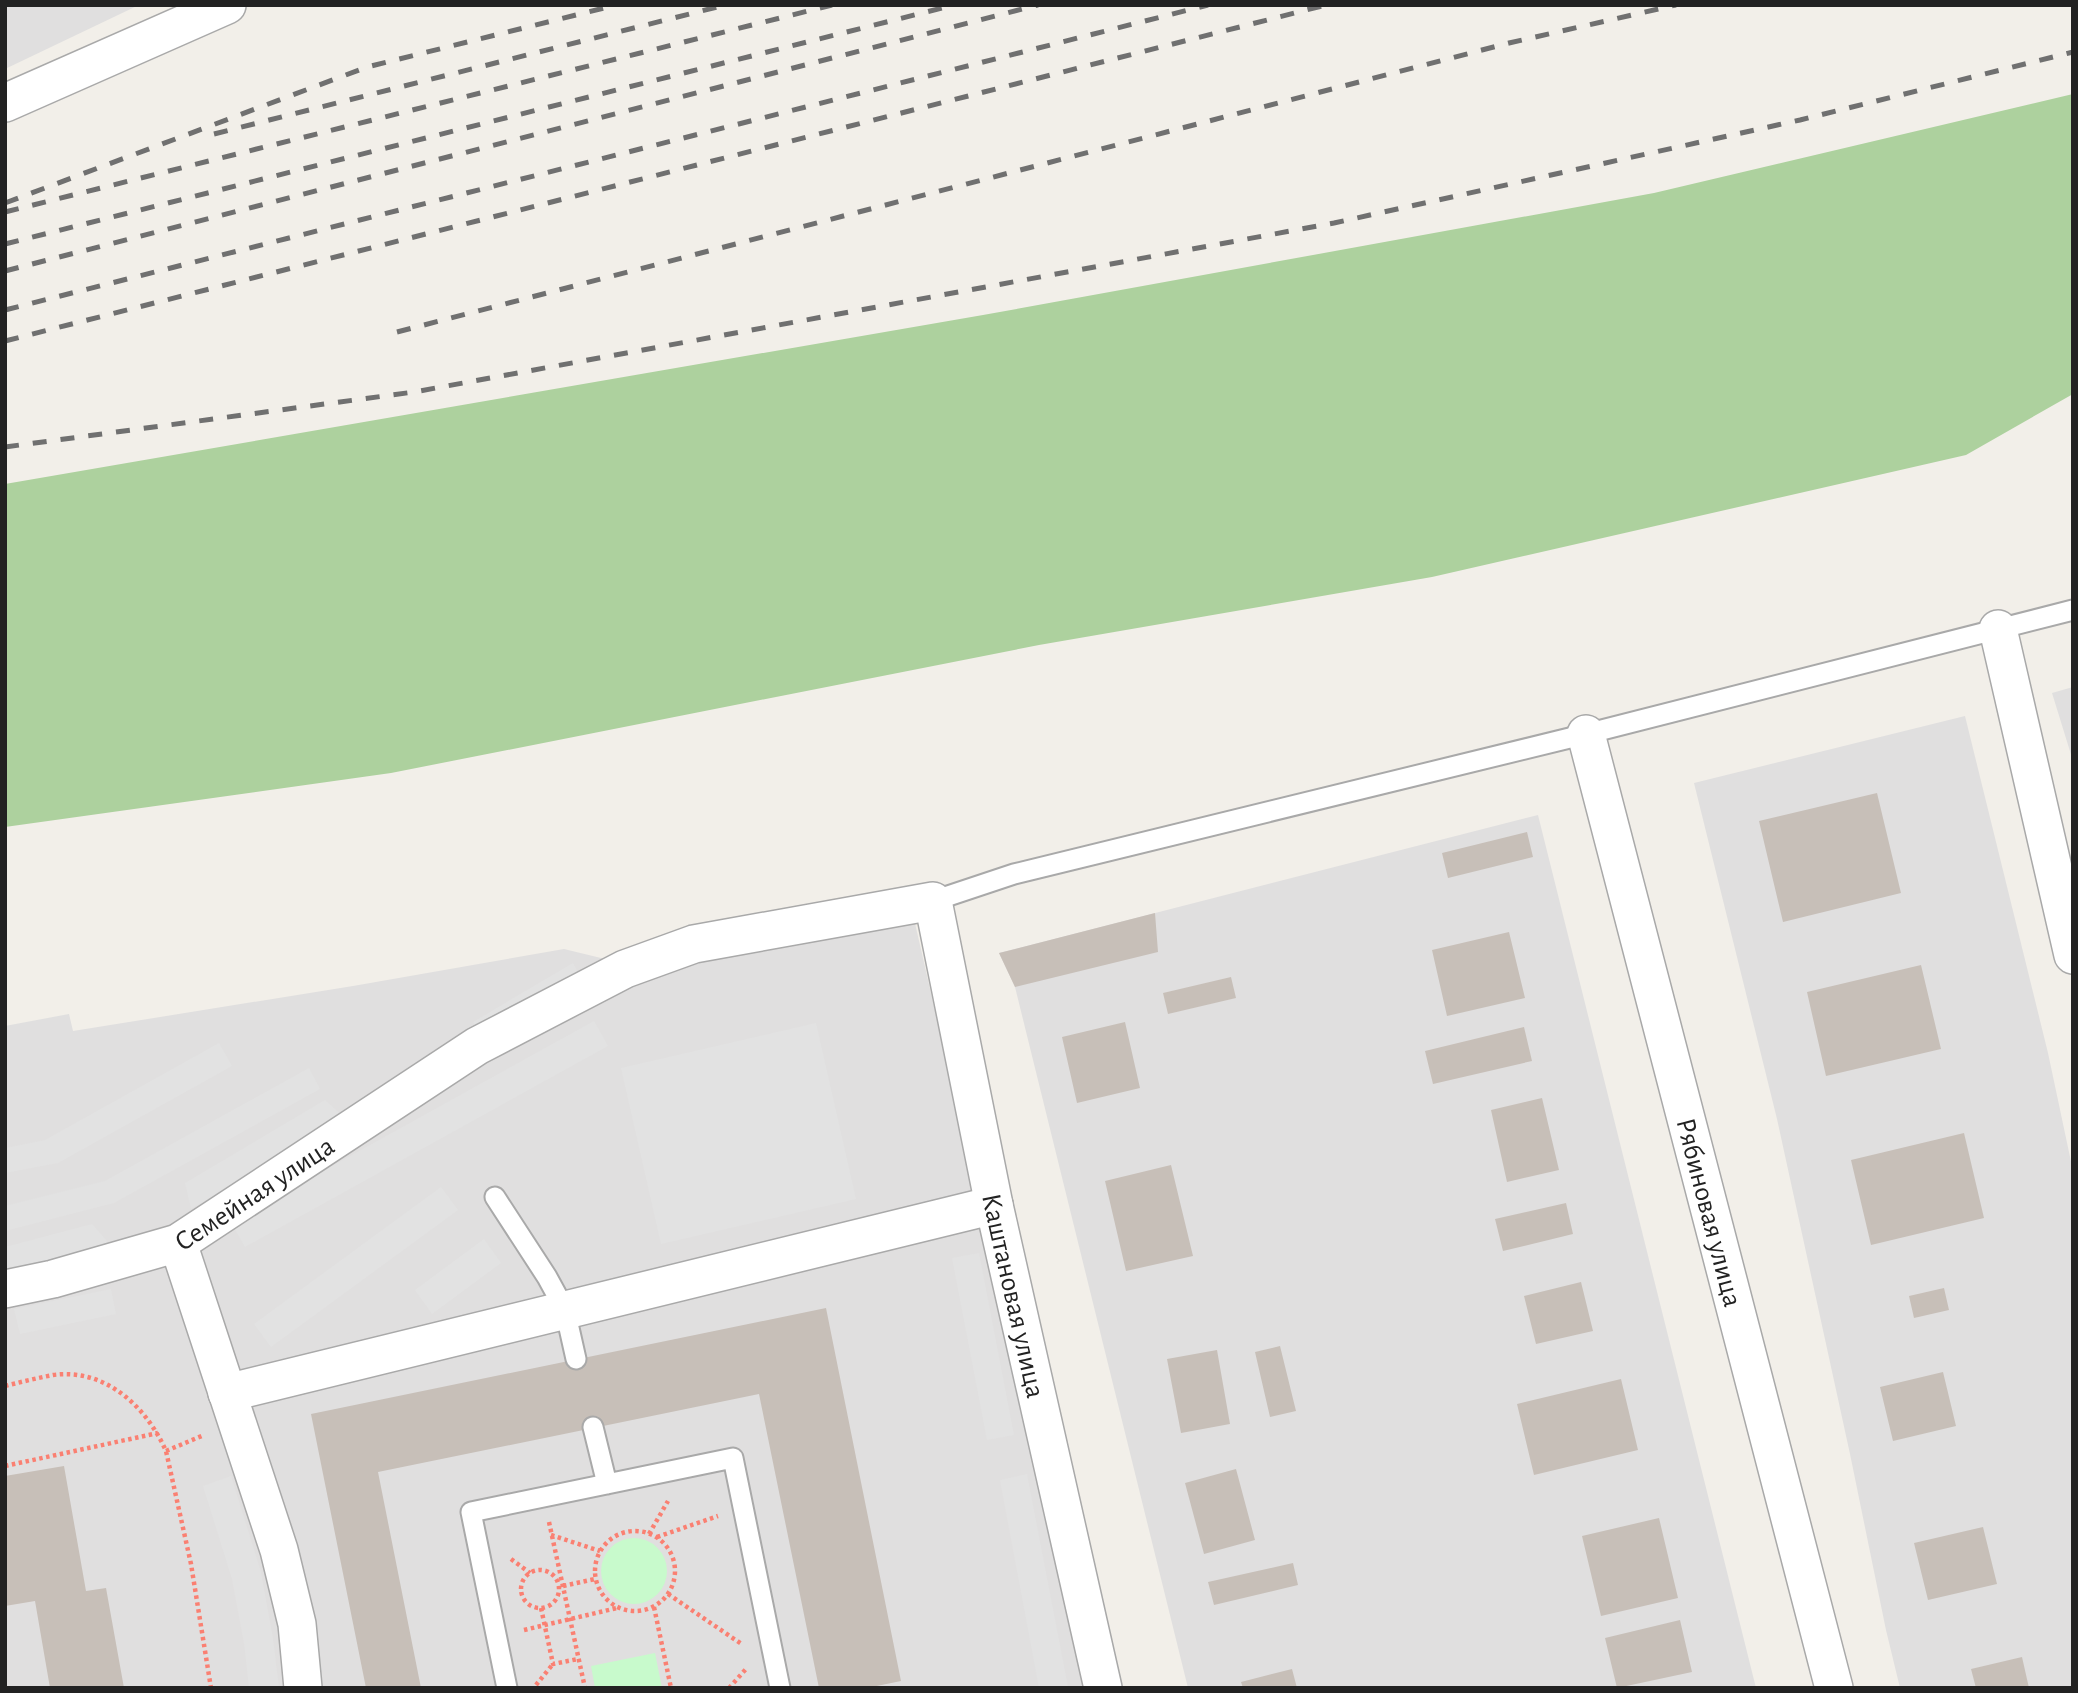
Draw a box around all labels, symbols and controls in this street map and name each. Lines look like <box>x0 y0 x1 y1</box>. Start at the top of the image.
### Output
street label: Рябиновая улица <box>1670 1115 1746 1310</box>
street label: Семейная улица <box>170 1132 340 1257</box>
street label: Каштановая улица <box>976 1191 1049 1401</box>

